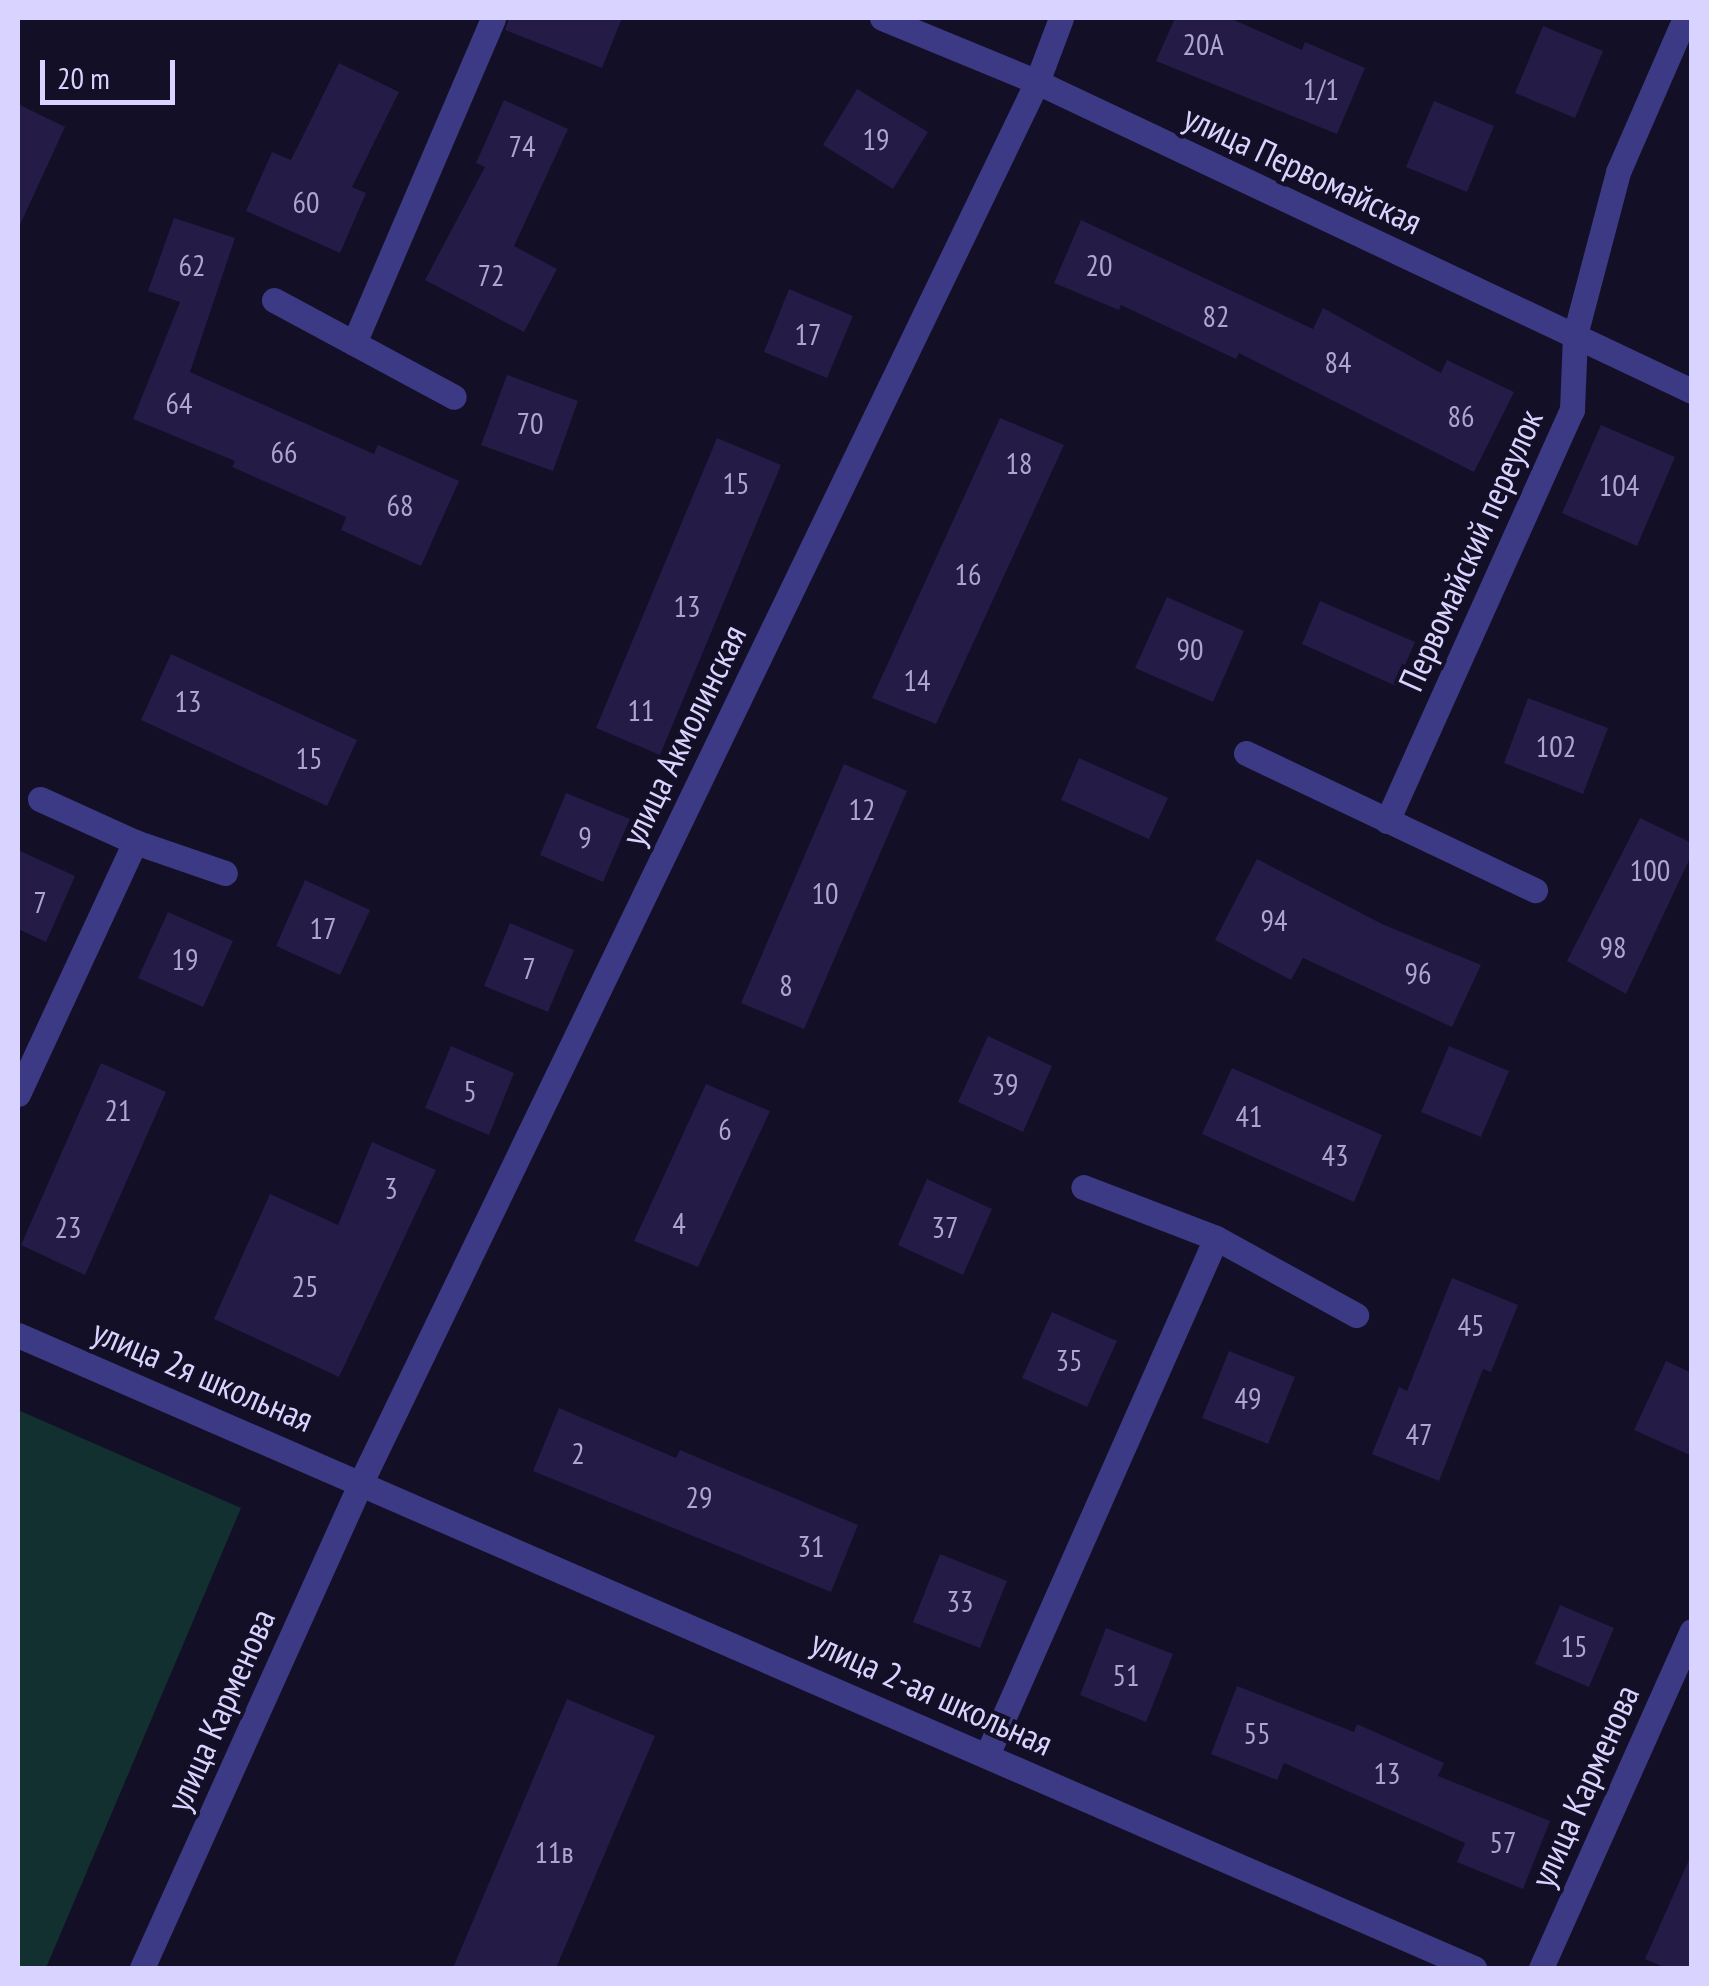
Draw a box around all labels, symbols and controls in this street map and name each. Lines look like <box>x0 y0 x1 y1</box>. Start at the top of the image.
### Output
house number: 20А <box>1182 26 1224 62</box>
scale bar <box>45 40 180 102</box>
text: 20 m <box>57 58 110 97</box>
house number: 1/1 <box>1303 71 1339 107</box>
street label: улица Первомайская <box>1177 96 1429 242</box>
house number: 19 <box>863 121 889 157</box>
house number: 74 <box>509 128 535 164</box>
house number: 60 <box>293 184 319 220</box>
house number: 62 <box>179 247 205 283</box>
house number: 20 <box>1086 247 1112 283</box>
house number: 72 <box>478 257 504 293</box>
house number: 82 <box>1203 298 1229 334</box>
house number: 17 <box>795 316 821 352</box>
house number: 84 <box>1325 344 1351 380</box>
house number: 64 <box>166 385 192 421</box>
house number: 86 <box>1448 398 1474 434</box>
street label: Первомайский переулок <box>1389 403 1551 697</box>
house number: 70 <box>517 405 543 441</box>
house number: 66 <box>271 434 297 470</box>
house number: 18 <box>1006 445 1032 481</box>
house number: 15 <box>723 465 749 501</box>
house number: 104 <box>1599 467 1639 503</box>
house number: 68 <box>387 487 413 523</box>
house number: 16 <box>955 556 981 592</box>
house number: 13 <box>674 588 700 624</box>
street label: улица Акмолинская <box>611 617 755 853</box>
house number: 90 <box>1177 631 1203 667</box>
house number: 14 <box>904 662 930 698</box>
house number: 13 <box>175 683 201 719</box>
house number: 11 <box>628 692 654 728</box>
house number: 102 <box>1536 728 1576 764</box>
house number: 15 <box>296 740 322 776</box>
house number: 12 <box>849 791 875 827</box>
house number: 9 <box>578 819 592 855</box>
house number: 100 <box>1630 852 1670 888</box>
house number: 10 <box>812 875 838 911</box>
house number: 7 <box>33 884 47 920</box>
house number: 94 <box>1261 902 1287 938</box>
house number: 17 <box>310 910 336 946</box>
house number: 98 <box>1600 929 1626 965</box>
house number: 19 <box>172 941 198 977</box>
house number: 7 <box>522 950 536 986</box>
house number: 96 <box>1405 955 1431 991</box>
house number: 8 <box>779 967 793 1003</box>
house number: 39 <box>992 1066 1018 1102</box>
house number: 5 <box>463 1073 477 1109</box>
house number: 21 <box>105 1092 131 1128</box>
house number: 41 <box>1236 1098 1262 1134</box>
house number: 6 <box>718 1111 732 1147</box>
house number: 43 <box>1322 1137 1348 1173</box>
house number: 3 <box>384 1170 398 1206</box>
house number: 4 <box>672 1205 686 1241</box>
house number: 23 <box>55 1209 81 1245</box>
house number: 37 <box>932 1209 958 1245</box>
house number: 25 <box>292 1268 318 1304</box>
house number: 45 <box>1458 1307 1484 1343</box>
street label: улица 2я школьная <box>87 1310 319 1440</box>
house number: 35 <box>1056 1342 1082 1378</box>
house number: 49 <box>1235 1380 1261 1416</box>
house number: 47 <box>1406 1416 1432 1452</box>
house number: 2 <box>571 1435 585 1471</box>
house number: 29 <box>686 1479 712 1515</box>
house number: 31 <box>798 1528 824 1564</box>
house number: 33 <box>947 1583 973 1619</box>
street label: улица Карменова <box>157 1602 283 1818</box>
street label: улица 2-ая школьная <box>805 1620 1059 1764</box>
house number: 15 <box>1561 1628 1587 1664</box>
house number: 51 <box>1113 1657 1139 1693</box>
street label: улица Карменова <box>1521 1678 1647 1894</box>
house number: 55 <box>1244 1715 1270 1751</box>
house number: 13 <box>1374 1755 1400 1791</box>
house number: 57 <box>1490 1824 1516 1860</box>
house number: 11в <box>534 1834 574 1870</box>

